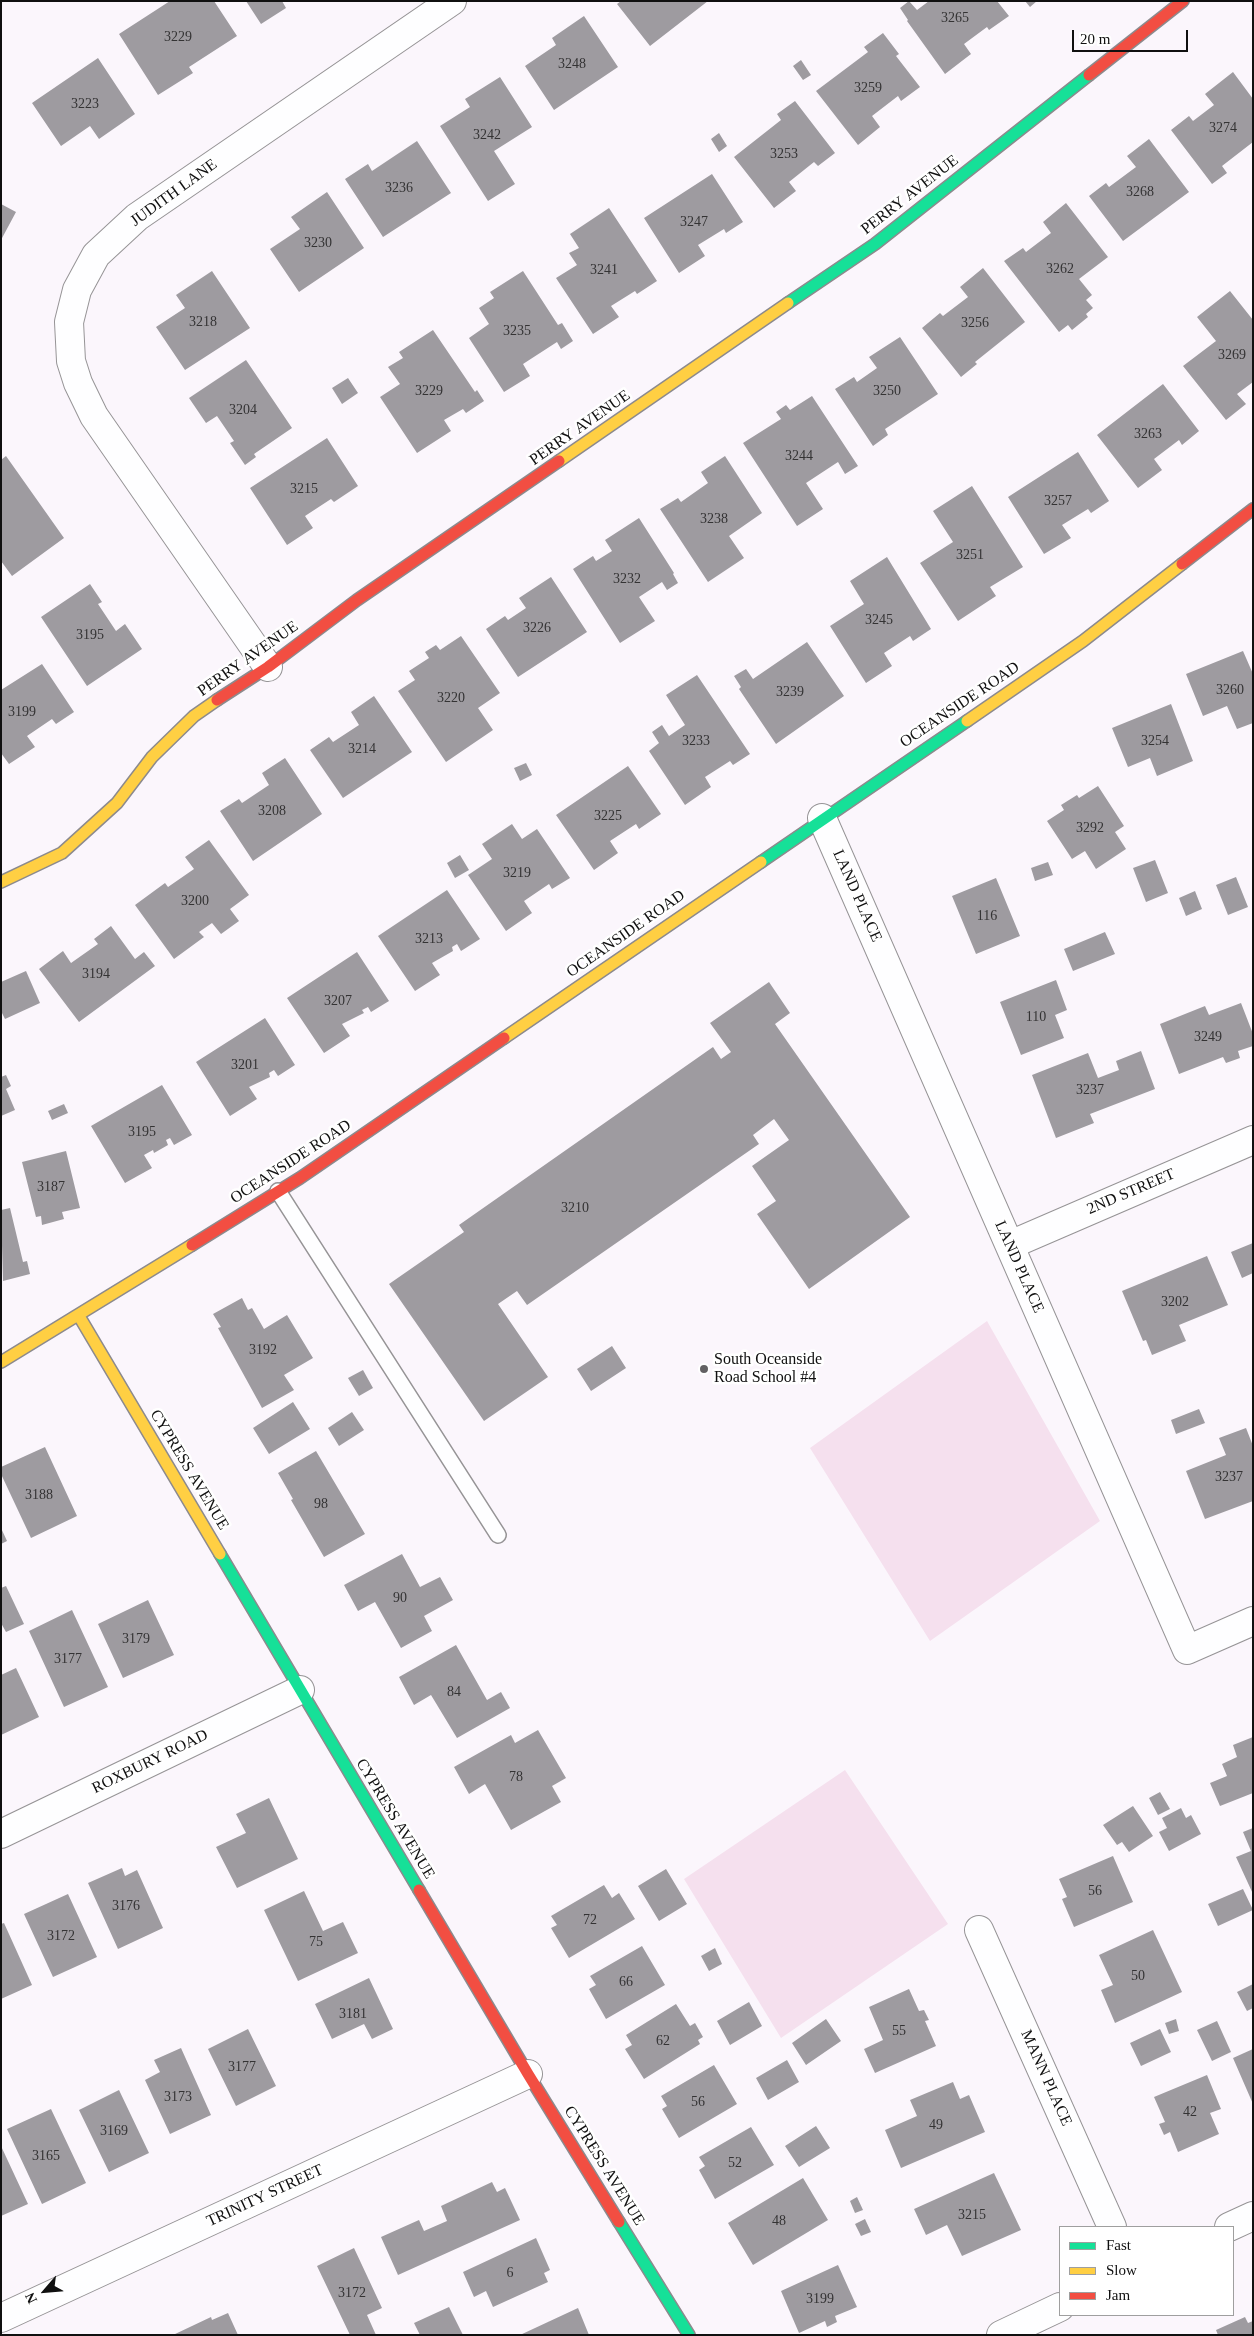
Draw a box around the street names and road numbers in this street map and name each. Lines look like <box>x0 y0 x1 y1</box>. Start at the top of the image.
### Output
street label: PERRY AVENUE <box>857 151 963 239</box>
street label: JUDITH LANE <box>127 155 221 231</box>
street label: PERRY AVENUE <box>526 386 634 470</box>
street label: PERRY AVENUE <box>194 617 302 701</box>
street label: OCEANSIDE ROAD <box>897 658 1023 752</box>
street label: LAND PLACE <box>828 847 886 945</box>
street label: OCEANSIDE ROAD <box>563 886 689 982</box>
street label: OCEANSIDE ROAD <box>227 1116 355 1208</box>
street label: 2ND STREET <box>1084 1165 1178 1219</box>
street label: LAND PLACE <box>990 1218 1048 1316</box>
street label: CYPRESS AVENUE <box>145 1406 233 1534</box>
street label: ROXBURY ROAD <box>89 1726 211 1798</box>
street label: CYPRESS AVENUE <box>351 1755 439 1883</box>
street label: MANN PLACE <box>1016 2027 1076 2129</box>
street label: CYPRESS AVENUE <box>560 2103 648 2229</box>
street label: TRINITY STREET <box>204 2161 326 2231</box>

